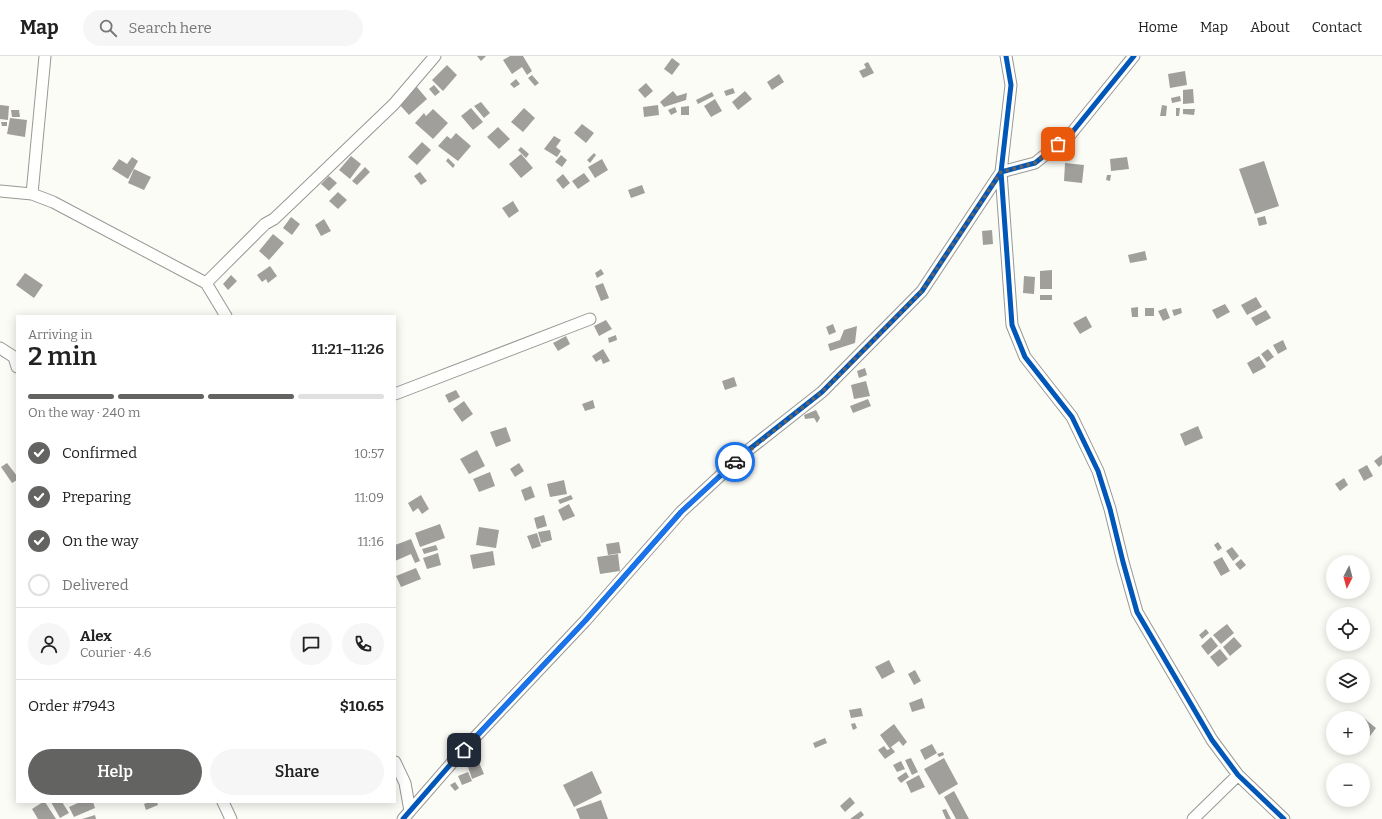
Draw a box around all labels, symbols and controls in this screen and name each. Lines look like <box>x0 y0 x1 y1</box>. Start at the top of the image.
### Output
search box <box>83 10 363 46</box>
text: Map <box>20 16 59 39</box>
icon: search <box>97 17 119 39</box>
text: Search here <box>129 19 212 37</box>
text: Home <box>1138 19 1178 36</box>
text: Map <box>1200 19 1228 36</box>
text: About <box>1250 19 1290 36</box>
text: Contact <box>1312 19 1362 36</box>
pin <box>1041 127 1075 161</box>
icon: bag <box>1047 133 1069 155</box>
text: Arriving in <box>28 327 93 342</box>
text: 11:21–11:26 <box>311 340 384 358</box>
text: 2 min <box>28 341 97 372</box>
text: On the way · 240 m <box>28 405 140 420</box>
icon: check <box>28 442 50 464</box>
courier <box>715 442 755 482</box>
text: Confirmed <box>62 444 137 462</box>
text: 10:57 <box>354 446 384 461</box>
icon: car <box>724 451 746 473</box>
icon: check <box>28 486 50 508</box>
text: Preparing <box>62 488 131 506</box>
text: 11:09 <box>355 490 384 505</box>
icon: check <box>28 530 50 552</box>
text: On the way <box>62 532 139 550</box>
text: 11:16 <box>358 534 384 549</box>
north arrow <box>1326 555 1370 599</box>
map controls <box>1326 555 1370 807</box>
text: Delivered <box>62 576 129 594</box>
button: locate <box>1326 607 1370 651</box>
button: person <box>28 623 70 665</box>
button: chat <box>290 623 332 665</box>
button: phone <box>342 623 384 665</box>
text: Alex <box>80 627 112 645</box>
text: Courier · 4.6 <box>80 645 152 660</box>
button: layers <box>1326 659 1370 703</box>
text: Order #7943 <box>28 697 115 715</box>
text: $10.65 <box>340 697 384 715</box>
button: + <box>1326 711 1370 755</box>
pin <box>447 733 481 767</box>
icon: home <box>453 739 475 761</box>
button: Help <box>28 749 202 795</box>
button: Share <box>210 749 384 795</box>
button: − <box>1326 763 1370 807</box>

